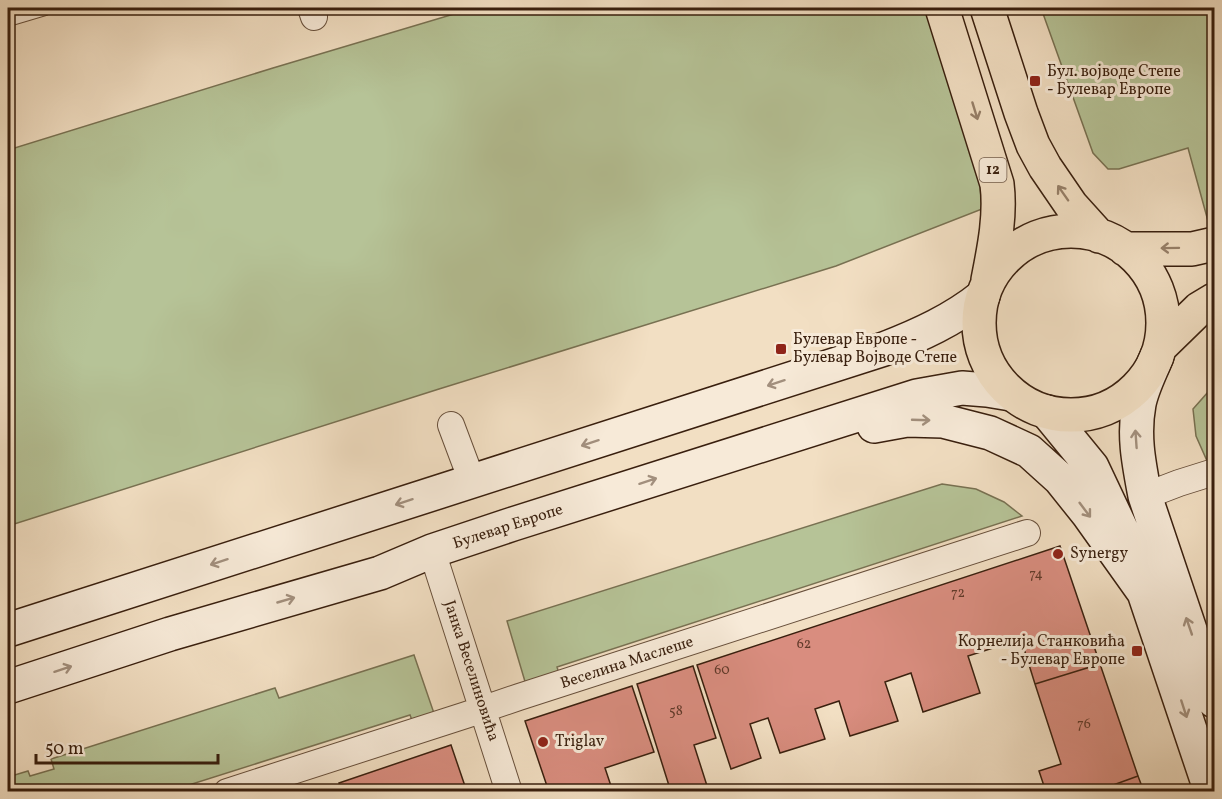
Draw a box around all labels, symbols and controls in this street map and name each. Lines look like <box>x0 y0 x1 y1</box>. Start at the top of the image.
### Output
place label: Бул. војводе Степе - Булевар Европе <box>1047 61 1181 101</box>
marker: Бул. војводе Степе - Булевар Европе <box>1028 74 1042 88</box>
one-way arrow <box>970 101 981 120</box>
road number: 12 <box>980 158 1006 182</box>
one-way arrow <box>1057 185 1069 202</box>
one-way arrow <box>1161 243 1181 254</box>
place label: Булевар Европе - Булевар Војводе Степе <box>793 329 957 369</box>
marker: Булевар Европе - Булевар Војводе Степе <box>774 342 788 356</box>
one-way arrow <box>767 379 786 390</box>
one-way arrow <box>911 415 931 426</box>
one-way arrow <box>1131 429 1142 449</box>
one-way arrow <box>581 438 600 449</box>
one-way arrow <box>638 475 657 486</box>
one-way arrow <box>395 498 414 509</box>
street label: Булевар Европе <box>450 499 566 555</box>
one-way arrow <box>1079 502 1091 518</box>
place label: Synergy <box>1070 543 1129 565</box>
marker: Synergy <box>1051 547 1065 561</box>
one-way arrow <box>210 557 229 568</box>
house number: 74 <box>1029 565 1043 584</box>
house number: 72 <box>951 584 965 603</box>
one-way arrow <box>276 594 295 605</box>
street label: Јанка Веселиновића <box>438 598 504 744</box>
one-way arrow <box>1183 617 1194 636</box>
street label: Веселина Маслеше <box>558 631 696 695</box>
place label: Корнелија Станковића - Булевар Европе <box>958 631 1125 671</box>
house number: 62 <box>797 635 811 654</box>
marker: Корнелија Станковића - Булевар Европе <box>1130 644 1144 658</box>
house number: 60 <box>714 661 730 680</box>
one-way arrow <box>53 662 72 673</box>
one-way arrow <box>1179 699 1190 718</box>
house number: 58 <box>669 702 683 721</box>
house number: 76 <box>1077 715 1091 734</box>
scale bar <box>36 727 218 765</box>
place label: Triglav <box>555 731 605 753</box>
marker: Triglav <box>536 735 550 749</box>
text: 50 m <box>45 737 84 762</box>

